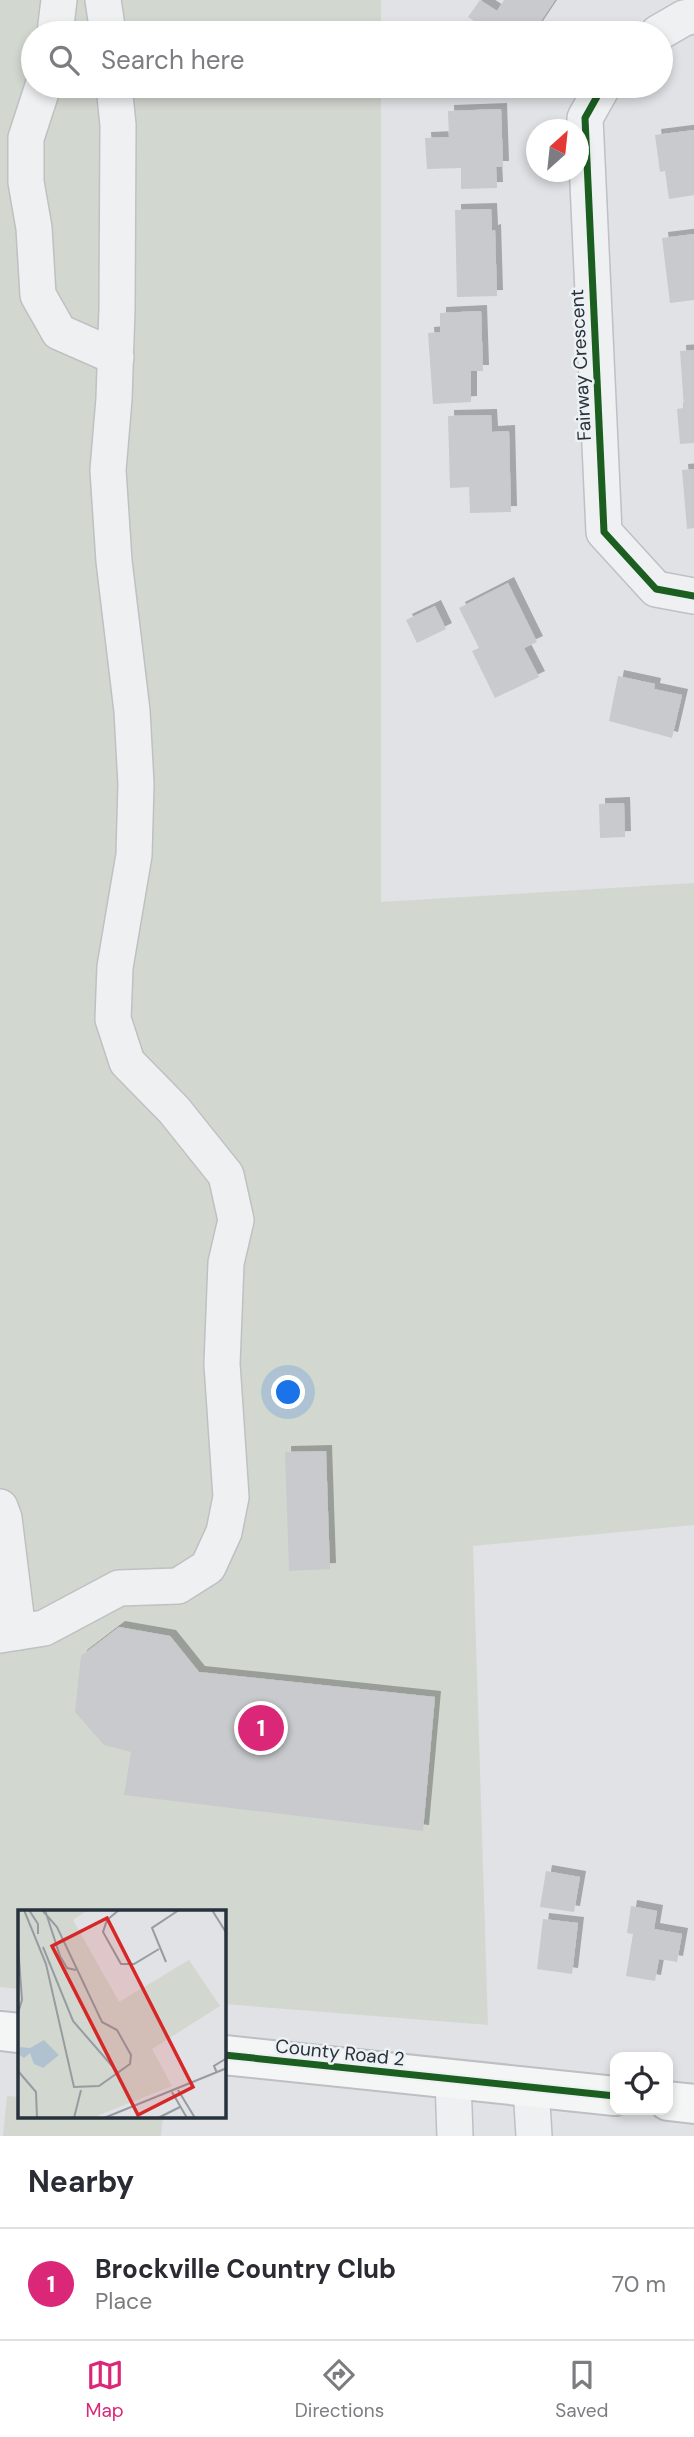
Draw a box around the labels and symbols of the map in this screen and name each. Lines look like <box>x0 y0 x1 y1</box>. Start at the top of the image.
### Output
north arrow <box>526 119 589 182</box>
street label: Fairway Crescent <box>564 288 597 441</box>
your location <box>271 1375 305 1409</box>
pin: 1 <box>238 1702 284 1754</box>
inset map <box>18 1910 226 2118</box>
street label: County Road 2 <box>274 2033 406 2072</box>

